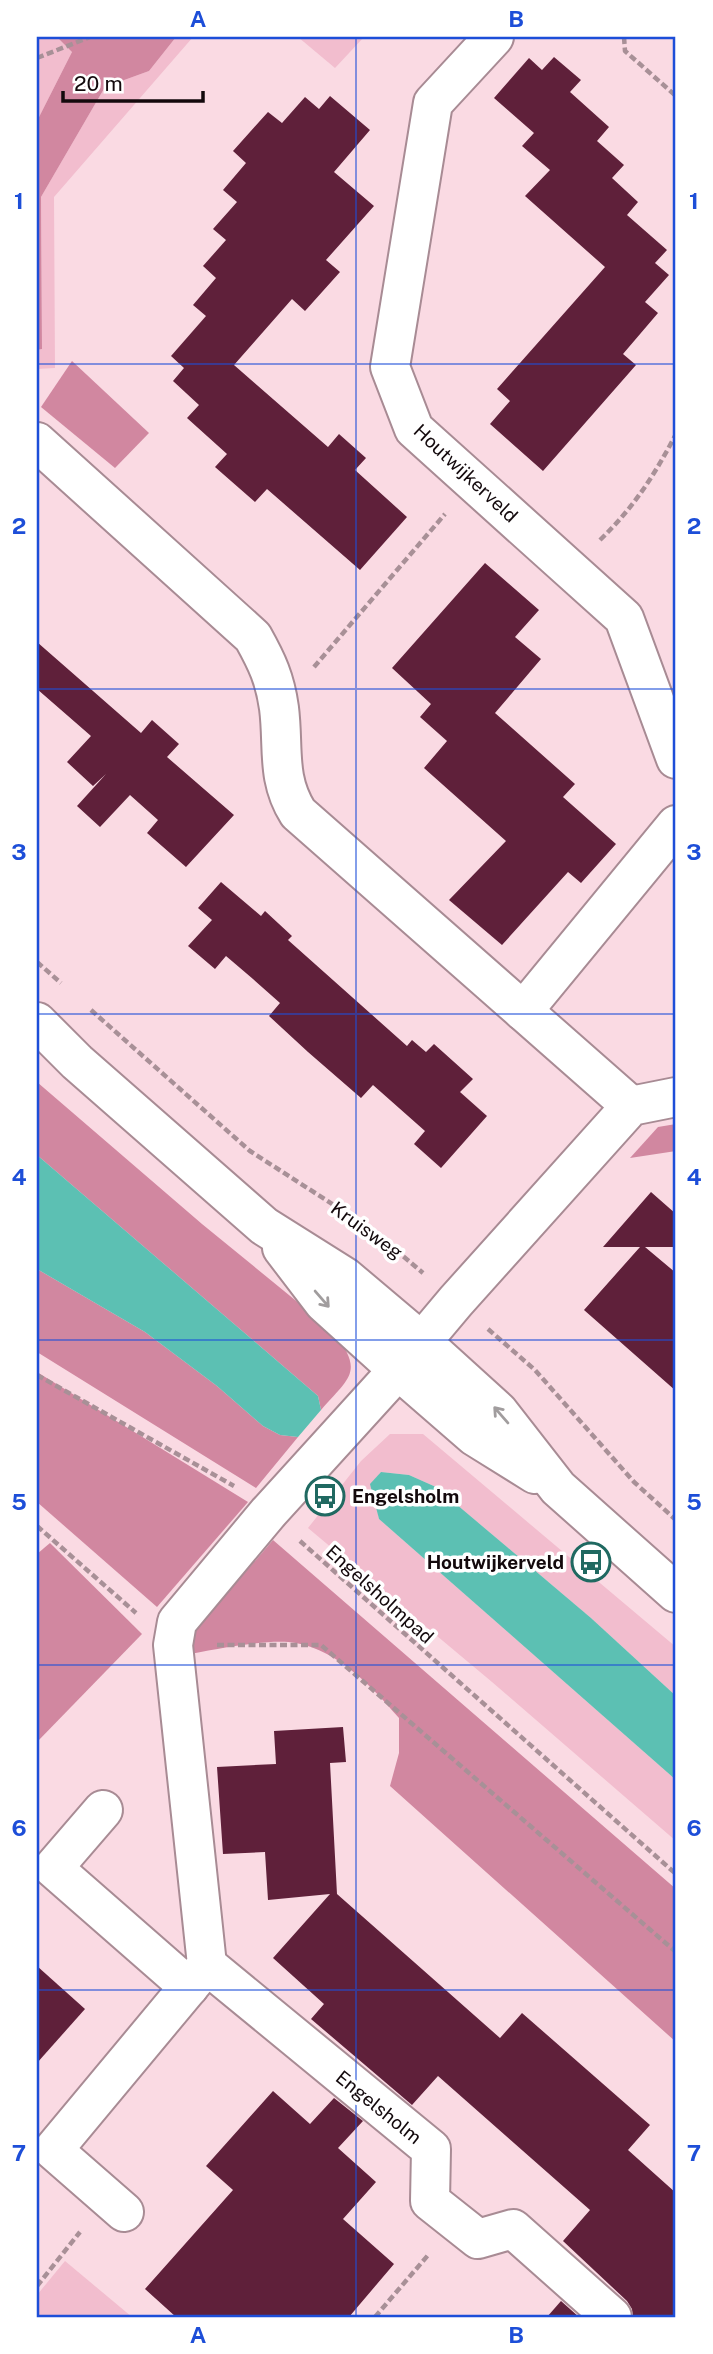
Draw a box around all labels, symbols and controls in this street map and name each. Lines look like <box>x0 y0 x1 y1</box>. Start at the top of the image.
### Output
text: A <box>190 5 207 32</box>
text: B <box>508 5 524 32</box>
scale bar <box>63 60 203 104</box>
text: 20 m <box>74 71 123 96</box>
text: 1 <box>14 187 24 214</box>
text: 1 <box>689 187 699 214</box>
street label: Houtwijkerveld <box>410 419 522 527</box>
text: 2 <box>12 512 26 539</box>
text: 2 <box>687 512 701 539</box>
text: 3 <box>11 838 27 865</box>
text: 3 <box>686 838 702 865</box>
text: 4 <box>11 1163 27 1190</box>
text: 4 <box>686 1163 702 1190</box>
street label: Kruisweg <box>327 1197 407 1263</box>
one-way arrow <box>314 1289 330 1307</box>
one-way arrow <box>492 1407 509 1424</box>
bus stop icon: Engelsholm <box>304 1475 346 1517</box>
place label: Engelsholm <box>352 1485 459 1507</box>
text: 5 <box>11 1488 27 1515</box>
text: 5 <box>686 1488 702 1515</box>
street label: Engelsholmpad <box>322 1540 438 1648</box>
bus stop icon: Houtwijkerveld <box>570 1541 612 1583</box>
place label: Houtwijkerveld <box>427 1551 564 1573</box>
text: 6 <box>11 1814 27 1841</box>
text: 6 <box>686 1814 702 1841</box>
street label: Engelsholm <box>332 2066 426 2148</box>
text: 7 <box>12 2139 26 2166</box>
text: 7 <box>687 2139 701 2166</box>
text: A <box>190 2321 207 2348</box>
text: B <box>508 2321 524 2348</box>

